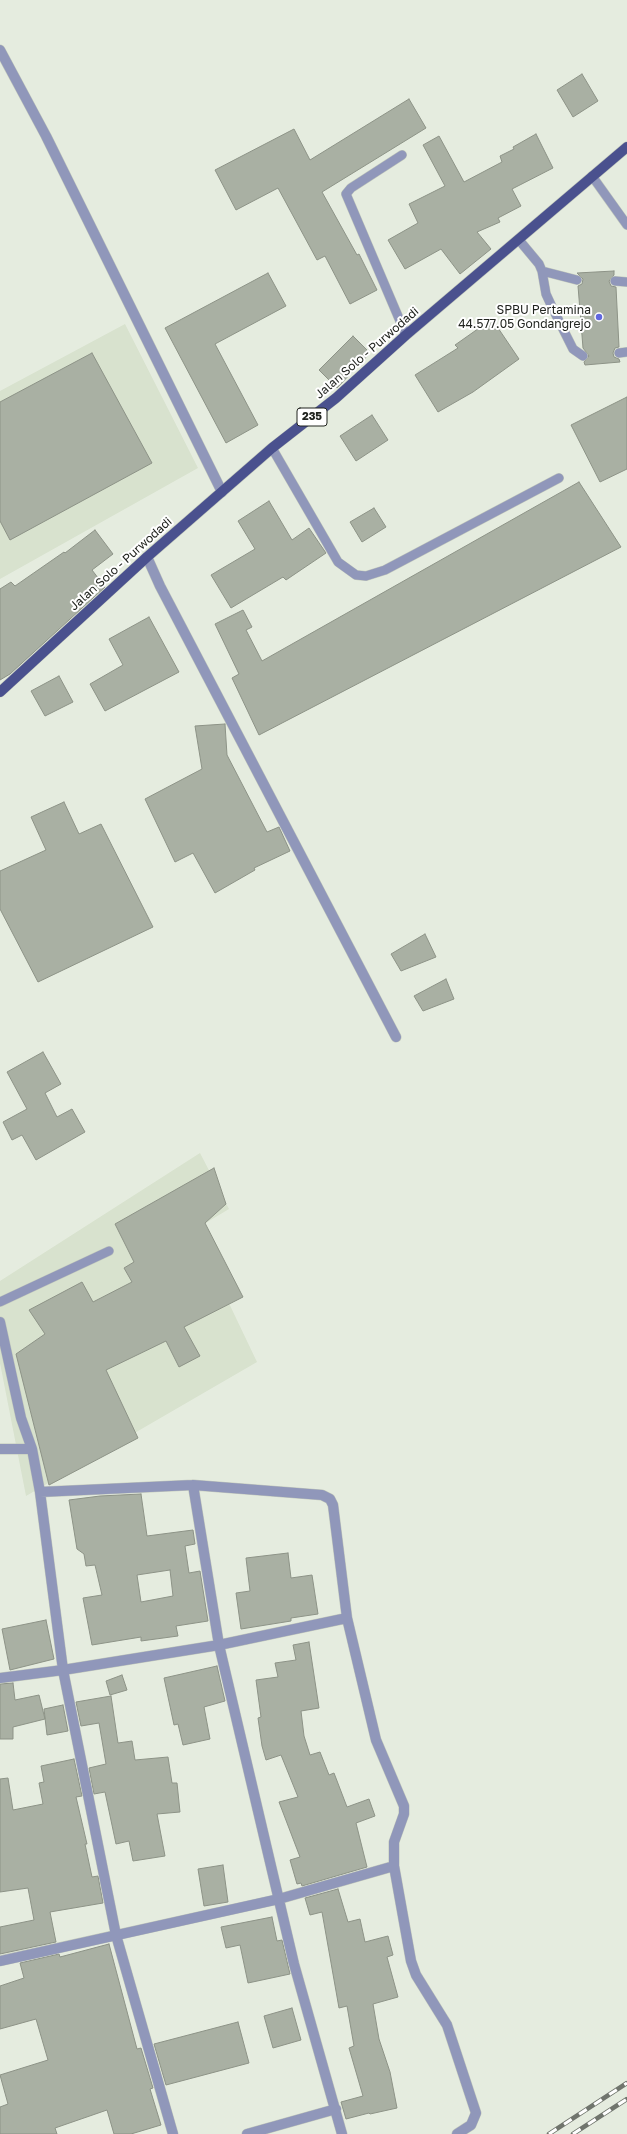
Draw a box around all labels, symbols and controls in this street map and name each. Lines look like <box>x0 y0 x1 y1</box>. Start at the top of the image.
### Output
place label: SPBU Pertamina 44.577.05 Gondangrejo <box>458 303 591 331</box>
street label: Jalan Solo - Purwodadi <box>312 304 422 402</box>
marker: SPBU Pertamina 44.577.05 Gondangrejo <box>594 312 604 322</box>
road number: 235 <box>297 408 327 426</box>
street label: Jalan Solo - Purwodadi <box>67 514 175 614</box>

